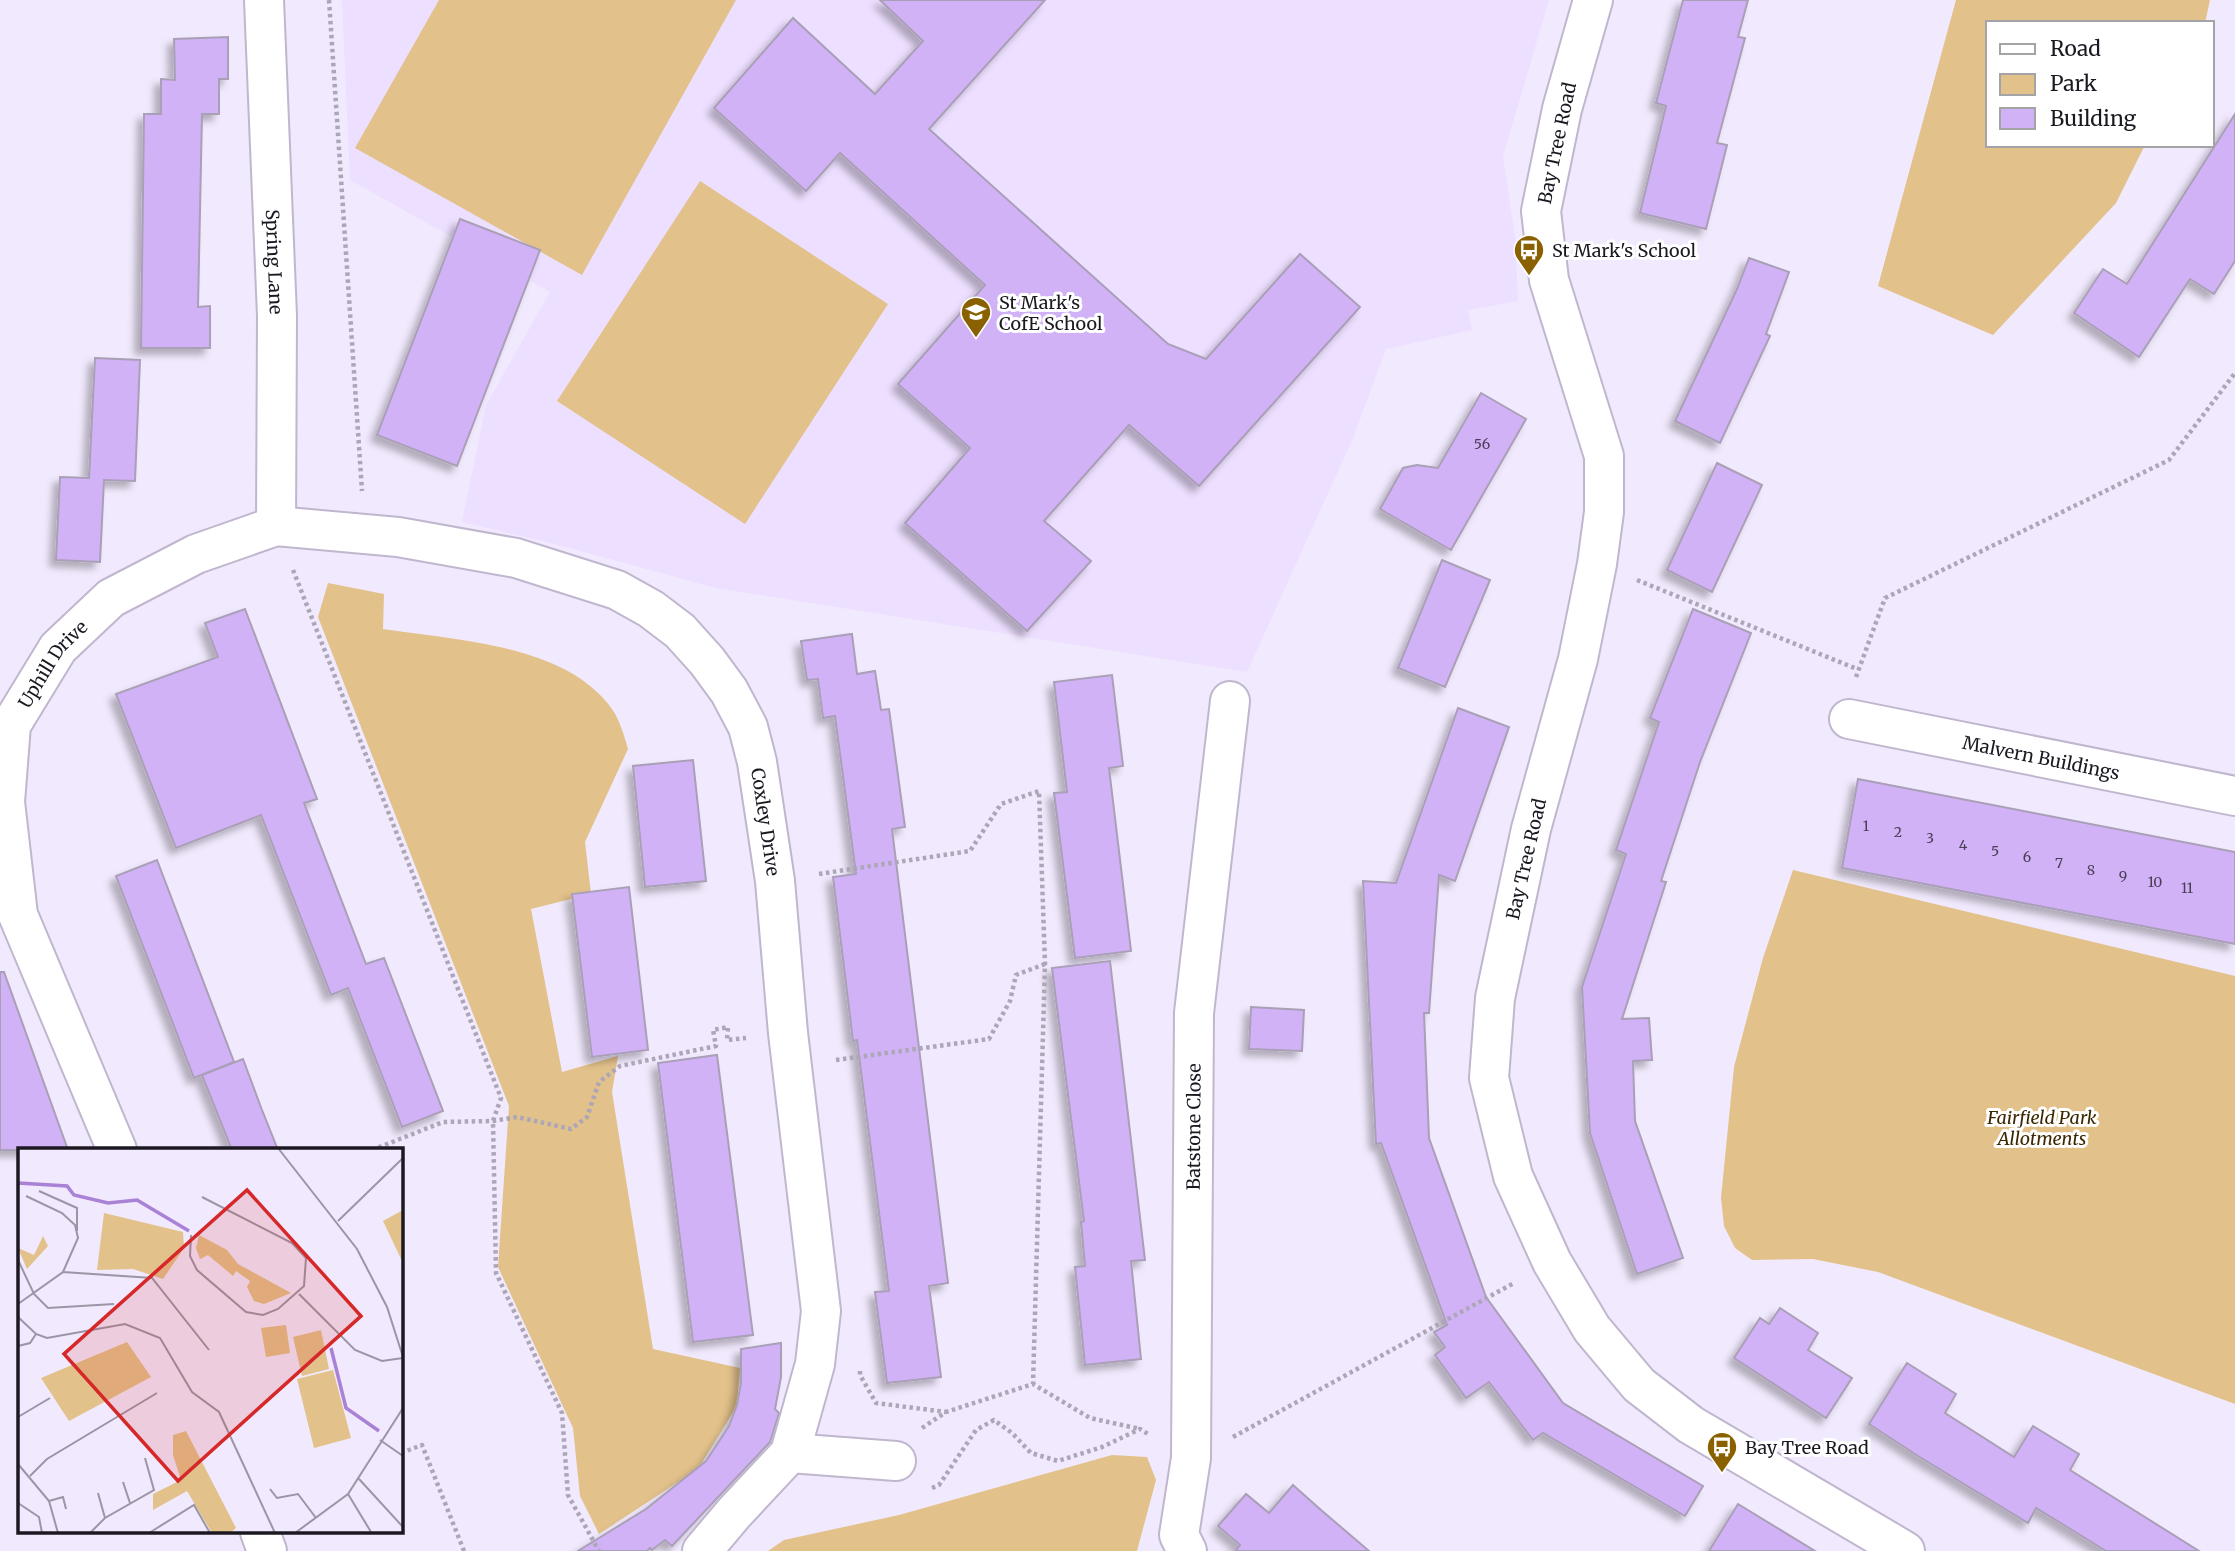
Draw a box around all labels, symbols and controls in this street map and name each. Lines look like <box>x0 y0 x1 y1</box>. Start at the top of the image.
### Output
legend <box>1986 21 2214 147</box>
text: Road <box>2050 35 2101 62</box>
text: Park <box>2050 70 2097 97</box>
street label: Bay Tree Road <box>1533 80 1581 206</box>
text: Building <box>2050 105 2137 132</box>
street label: Spring Lane <box>261 209 288 315</box>
bus stop icon: St Mark's School <box>1512 233 1546 277</box>
place label: St Mark's School <box>1552 239 1696 262</box>
place label: St Mark's CofE School <box>999 291 1103 335</box>
school or university icon: St Mark's CofE School <box>959 295 993 339</box>
house number: 56 <box>1474 435 1490 453</box>
street label: Uphill Drive <box>13 615 92 712</box>
street label: Malvern Buildings <box>1961 730 2122 784</box>
street label: Coxley Drive <box>747 766 786 877</box>
street label: Bay Tree Road <box>1501 796 1551 922</box>
house number: 1 <box>1863 817 1869 835</box>
house number: 2 <box>1894 823 1902 841</box>
house number: 3 <box>1926 829 1934 847</box>
house number: 4 <box>1959 836 1968 854</box>
house number: 5 <box>1991 842 1999 860</box>
house number: 6 <box>2023 848 2031 866</box>
house number: 7 <box>2055 854 2063 872</box>
house number: 8 <box>2087 861 2095 879</box>
house number: 9 <box>2119 867 2127 885</box>
house number: 10 <box>2148 873 2162 891</box>
house number: 11 <box>2181 879 2193 897</box>
street label: Batstone Close <box>1181 1063 1205 1190</box>
park label: Fairfield Park Allotments <box>1986 1106 2097 1150</box>
inset map <box>18 1148 402 1534</box>
bus stop icon: Bay Tree Road <box>1705 1430 1739 1474</box>
place label: Bay Tree Road <box>1745 1436 1869 1459</box>

